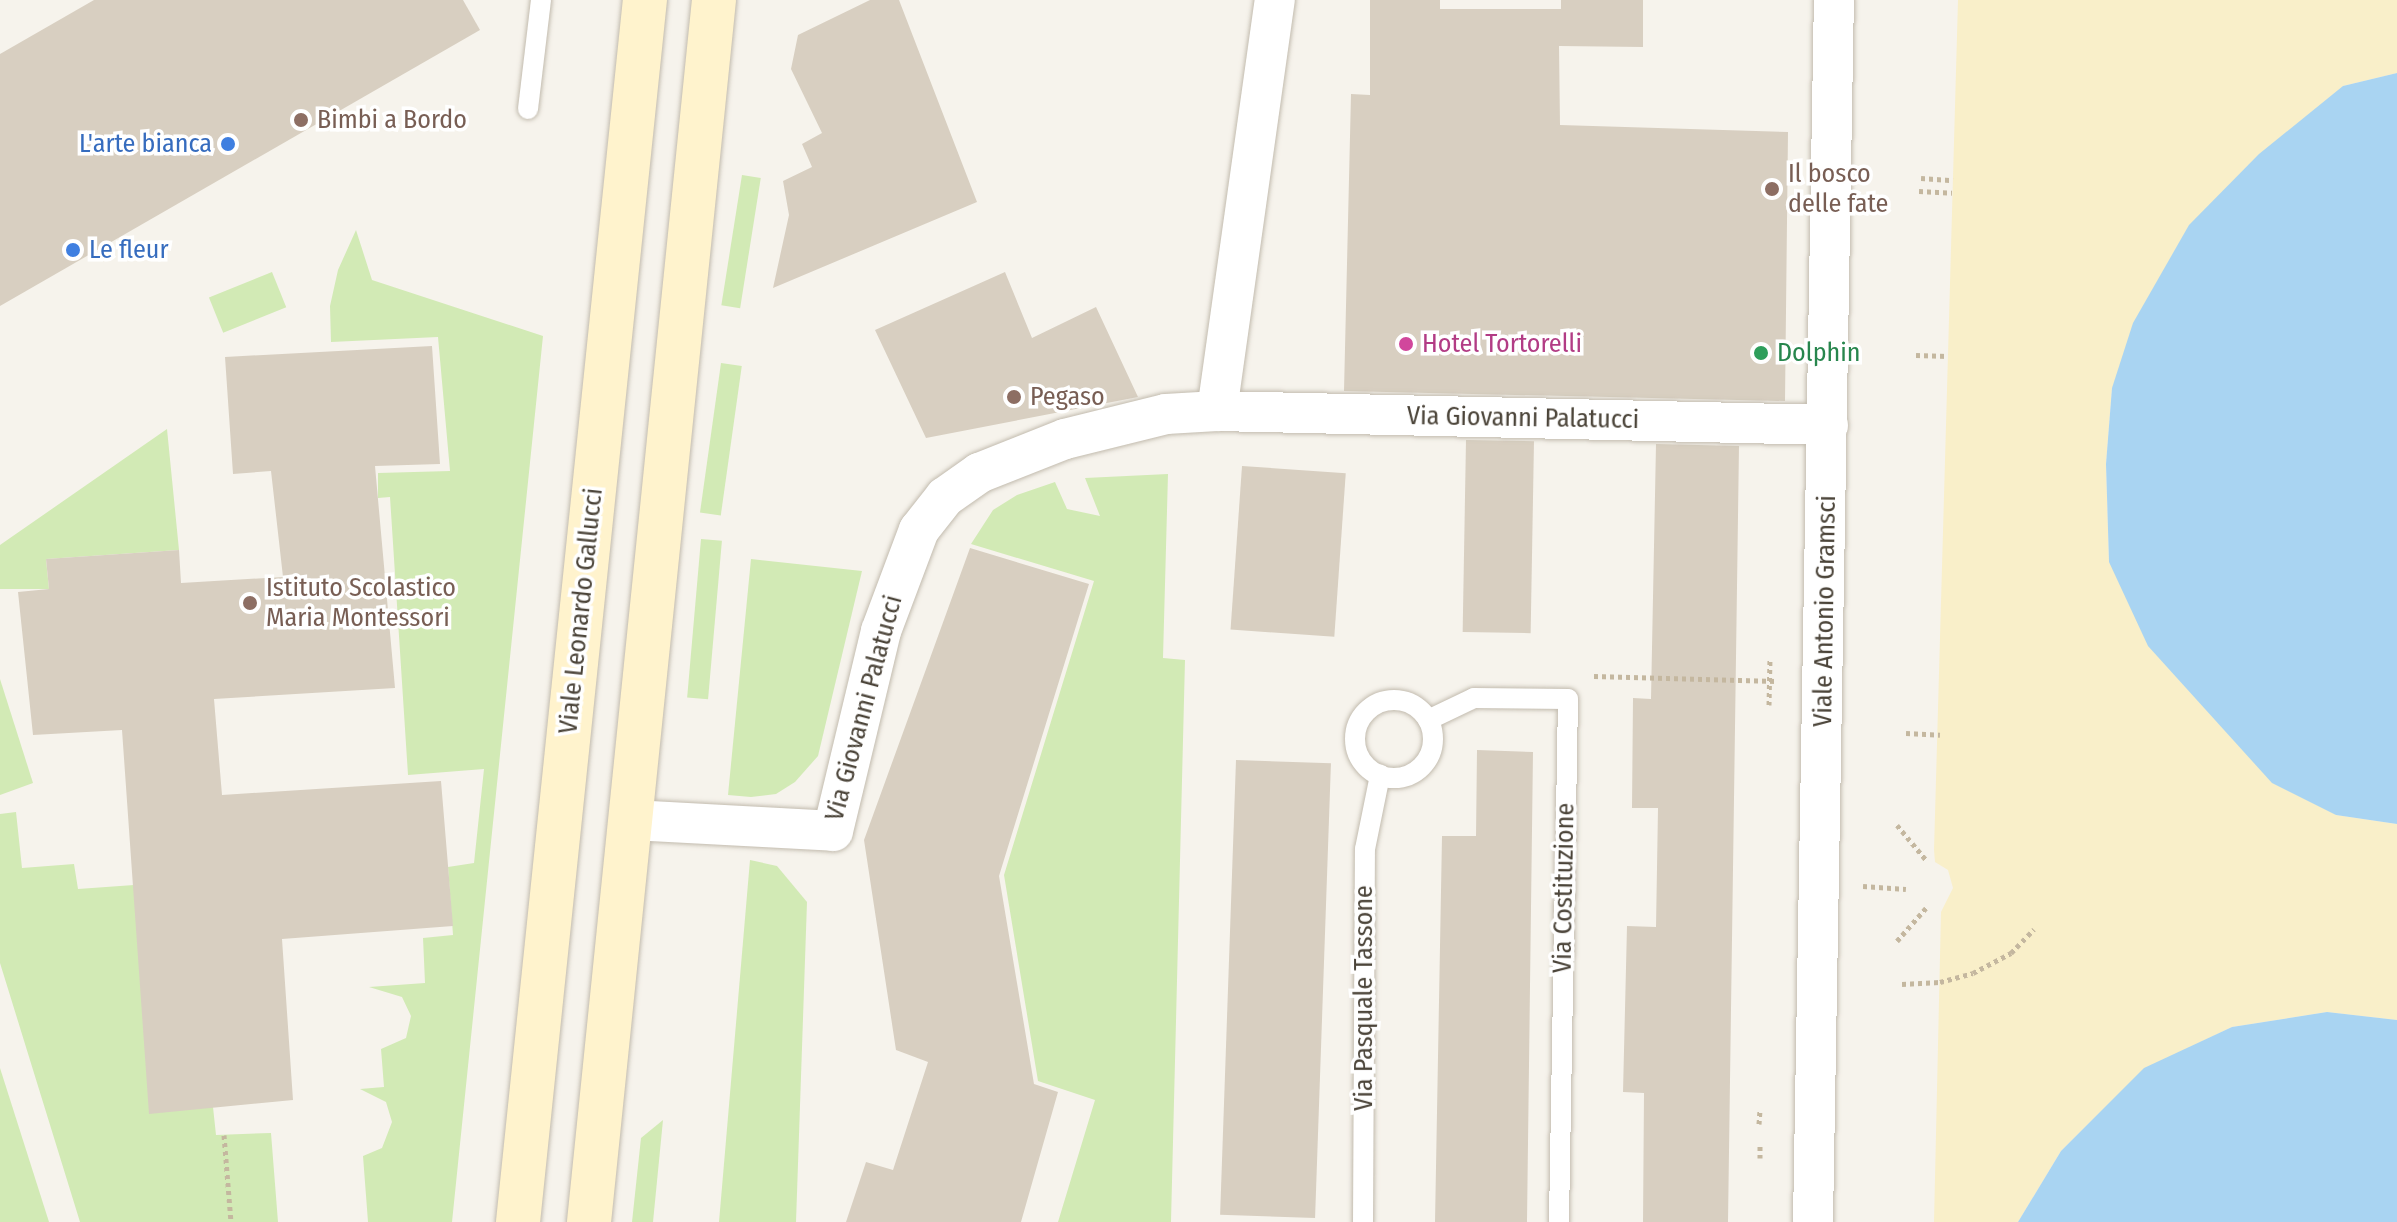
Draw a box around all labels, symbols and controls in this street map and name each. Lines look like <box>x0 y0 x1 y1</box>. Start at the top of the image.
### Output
place label: Bimbi a Bordo <box>317 104 467 136</box>
marker: Bimbi a Bordo <box>292 111 310 129</box>
place label: L'arte bianca <box>79 128 212 160</box>
marker: L'arte bianca <box>219 135 237 153</box>
place label: Il bosco delle fate <box>1788 158 1888 220</box>
marker: Il bosco delle fate <box>1763 180 1781 198</box>
place label: Le fleur <box>89 234 168 266</box>
marker: Le fleur <box>64 241 82 259</box>
place label: Hotel Tortorelli <box>1422 328 1582 360</box>
marker: Hotel Tortorelli <box>1397 335 1415 353</box>
place label: Dolphin <box>1777 337 1860 369</box>
marker: Dolphin <box>1752 344 1770 362</box>
place label: Pegaso <box>1030 381 1105 413</box>
marker: Pegaso <box>1005 388 1023 406</box>
street label: Via Giovanni Palatucci <box>1407 400 1639 436</box>
street label: Viale Leonardo Gallucci <box>553 487 609 735</box>
street label: Viale Antonio Gramsci <box>1807 495 1843 727</box>
place label: Istituto Scolastico Maria Montessori <box>266 572 456 634</box>
street label: Via Giovanni Palatucci <box>819 592 909 824</box>
marker: Istituto Scolastico Maria Montessori <box>241 594 259 612</box>
street label: Via Costituzione <box>1547 803 1581 973</box>
street label: Via Pasquale Tassone <box>1348 885 1380 1111</box>

